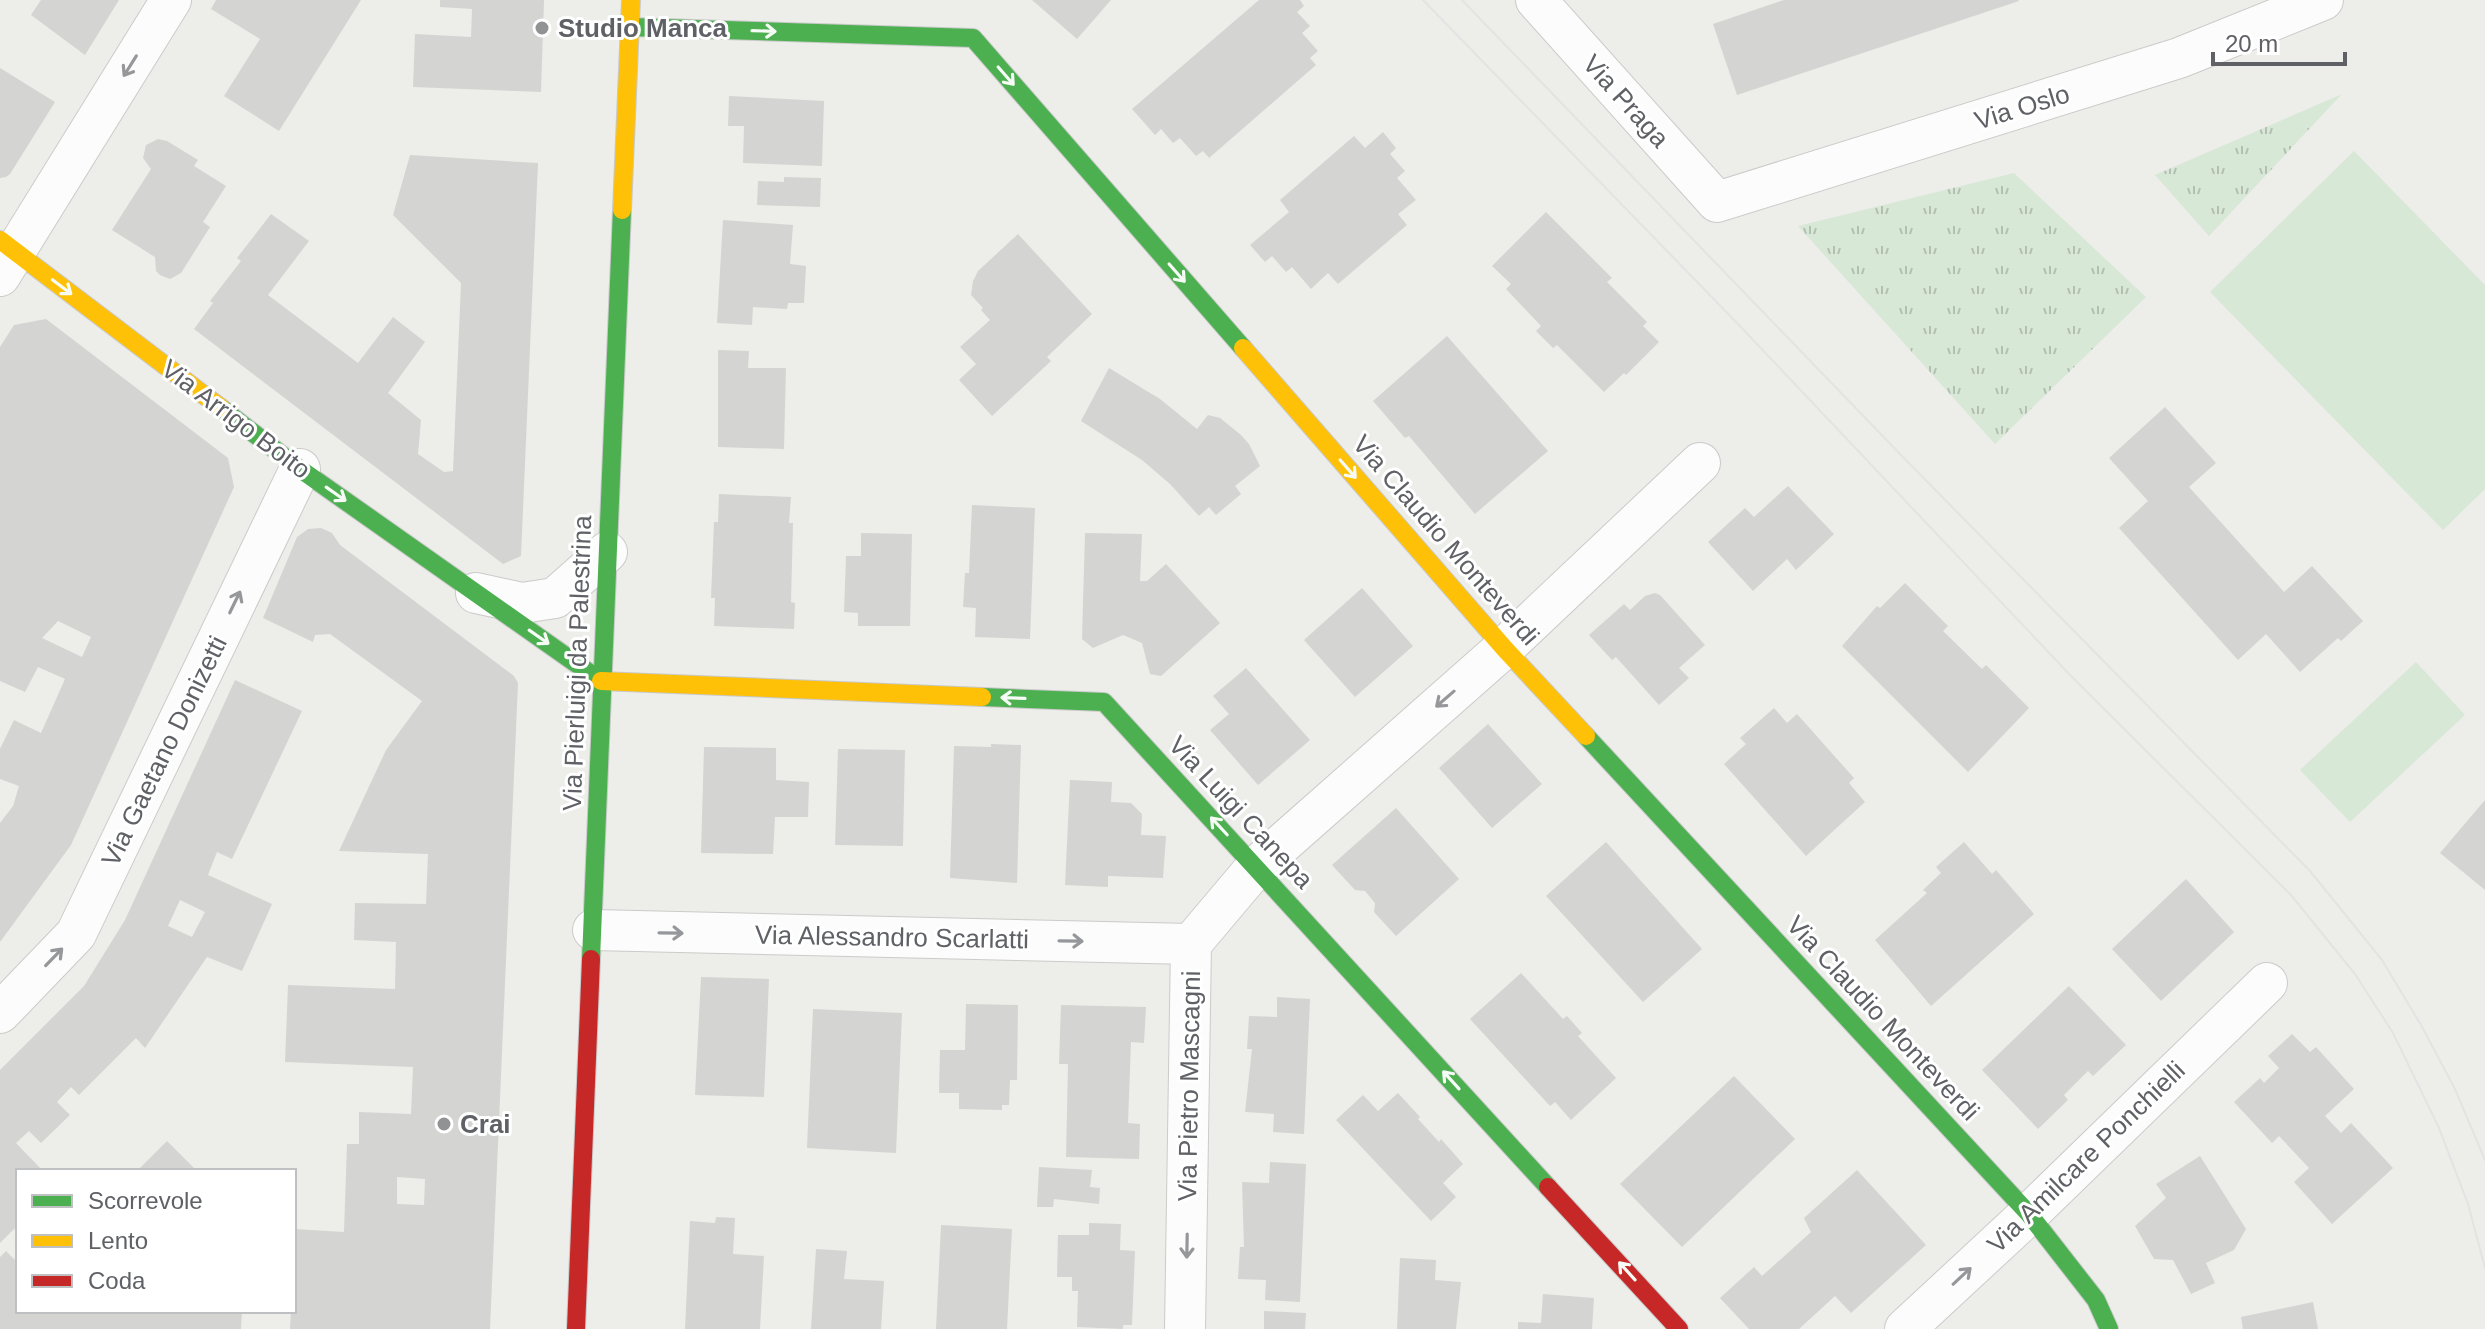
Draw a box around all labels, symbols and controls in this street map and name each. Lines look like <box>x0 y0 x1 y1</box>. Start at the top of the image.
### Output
place label: Studio Manca <box>558 13 728 43</box>
scale bar <box>2213 16 2345 66</box>
marker: Studio Manca <box>533 19 551 37</box>
one-way arrow <box>750 24 777 39</box>
text: 20 m <box>2225 30 2278 57</box>
street label: Via Praga <box>1577 49 1676 154</box>
one-way arrow <box>122 54 138 77</box>
one-way arrow <box>997 66 1015 86</box>
street label: Via Oslo <box>1971 78 2073 136</box>
one-way arrow <box>1168 262 1186 282</box>
one-way arrow <box>51 279 72 296</box>
street label: Via Arrigo Boito <box>156 353 316 485</box>
street label: Via Claudio Monteverdi <box>1347 429 1545 651</box>
one-way arrow <box>1339 458 1357 478</box>
one-way arrow <box>325 486 347 502</box>
street label: Via Pierluigi da Palestrina <box>557 514 597 811</box>
one-way arrow <box>228 591 243 615</box>
one-way arrow <box>527 629 549 645</box>
street label: Via Gaetano Donizetti <box>95 631 233 871</box>
one-way arrow <box>1436 690 1456 708</box>
one-way arrow <box>1000 691 1027 706</box>
street label: Via Luigi Canepa <box>1163 730 1320 895</box>
one-way arrow <box>1209 816 1228 836</box>
street label: Via Claudio Monteverdi <box>1781 910 1985 1126</box>
street label: Via Alessandro Scarlatti <box>755 920 1029 954</box>
one-way arrow <box>657 925 684 940</box>
one-way arrow <box>1057 934 1084 949</box>
one-way arrow <box>44 948 63 967</box>
street label: Via Pietro Mascagni <box>1172 970 1206 1202</box>
street label: Via Amilcare Ponchielli <box>1981 1055 2191 1259</box>
one-way arrow <box>1443 1070 1461 1090</box>
place label: Crai <box>460 1109 511 1139</box>
marker: Crai <box>435 1115 453 1133</box>
legend <box>16 1169 296 1313</box>
text: Scorrevole <box>88 1187 203 1214</box>
text: Lento <box>88 1227 148 1254</box>
one-way arrow <box>1179 1232 1194 1259</box>
one-way arrow <box>1618 1262 1636 1282</box>
text: Coda <box>88 1267 146 1294</box>
one-way arrow <box>1952 1267 1972 1286</box>

